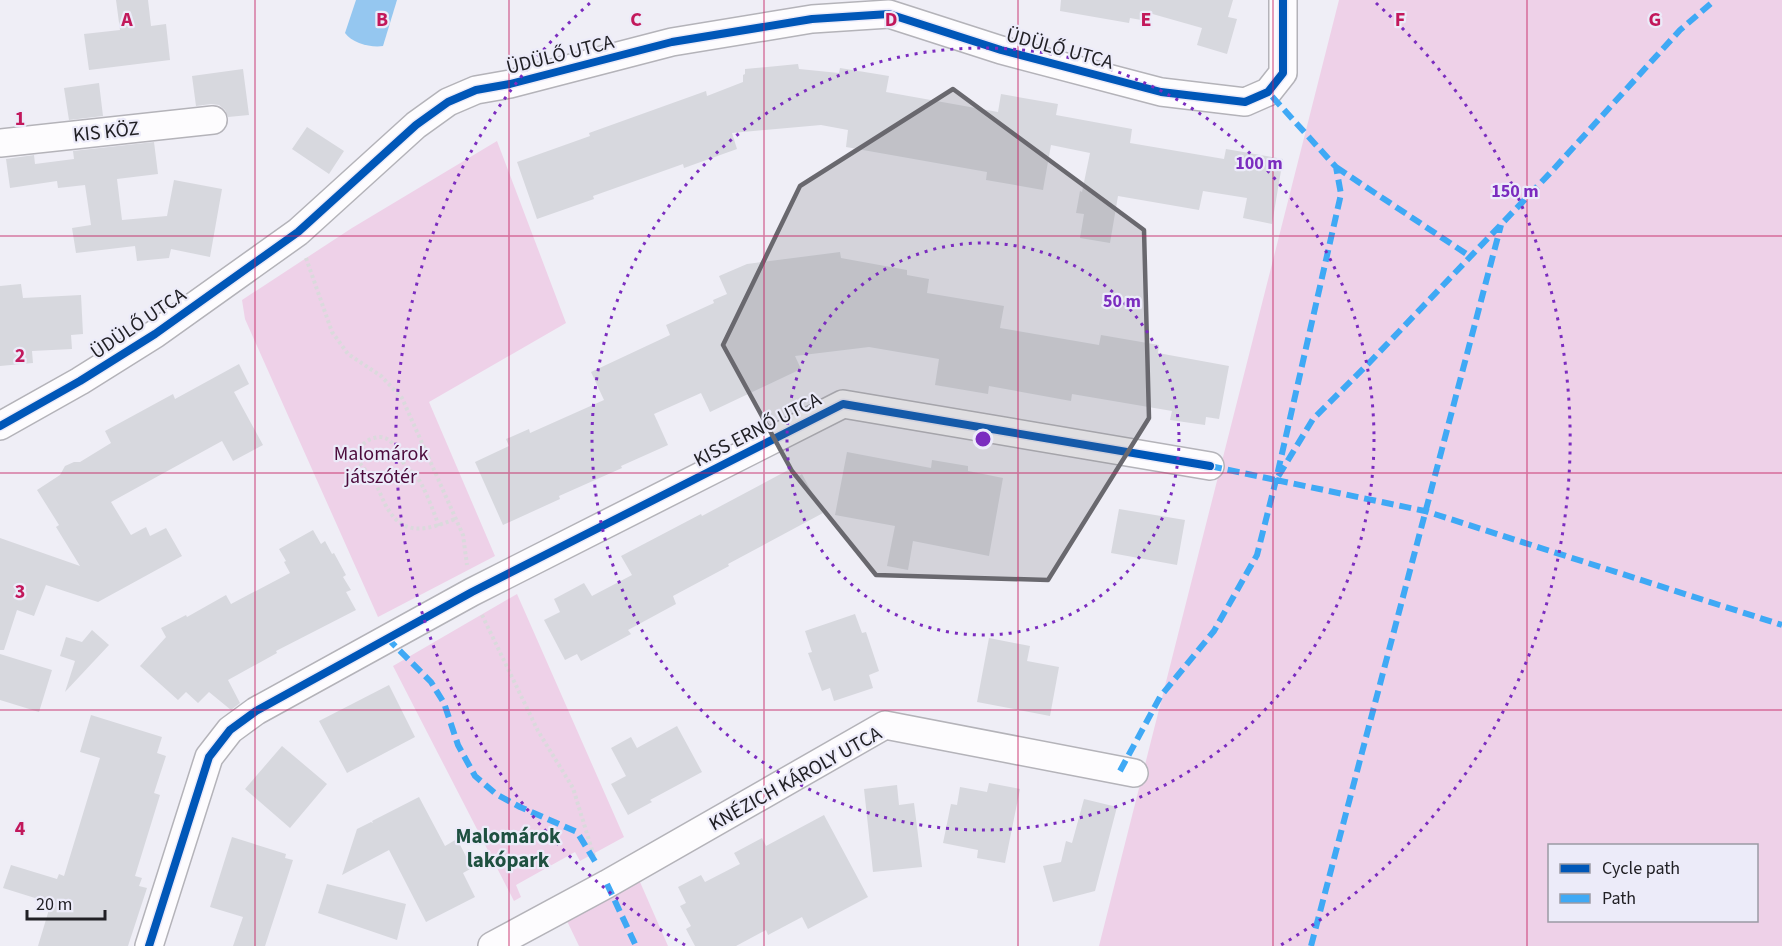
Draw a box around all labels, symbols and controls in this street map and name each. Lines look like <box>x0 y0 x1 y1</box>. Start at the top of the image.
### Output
text: A <box>120 6 133 34</box>
text: B <box>376 6 388 34</box>
text: C <box>630 6 642 34</box>
text: D <box>885 6 897 34</box>
text: E <box>1141 6 1151 34</box>
text: F <box>1395 6 1405 34</box>
text: G <box>1649 6 1661 34</box>
street label: ÜDÜLŐ UTCA <box>1003 21 1117 77</box>
street label: ÜDÜLŐ UTCA <box>503 28 617 82</box>
text: 1 <box>15 105 25 133</box>
street label: KIS KÖZ <box>72 115 141 149</box>
text: 100 m <box>1235 151 1283 176</box>
text: 150 m <box>1491 179 1539 204</box>
street label: ÜDÜLŐ UTCA <box>85 281 192 366</box>
text: 50 m <box>1103 289 1141 314</box>
text: 2 <box>15 342 25 370</box>
street label: KISS ERNŐ UTCA <box>689 386 826 474</box>
centre of rings <box>973 429 993 449</box>
park label: Malomárok játszótér <box>334 440 428 491</box>
text: 3 <box>15 578 25 606</box>
street label: KNÉZICH KÁROLY UTCA <box>704 720 887 838</box>
text: 4 <box>15 815 26 843</box>
district label: Malomárok lakópark <box>455 821 561 875</box>
legend <box>1548 844 1758 922</box>
text: Cycle path <box>1602 856 1680 881</box>
scale bar <box>27 883 105 921</box>
text: Path <box>1602 886 1636 911</box>
text: 20 m <box>36 892 72 917</box>

